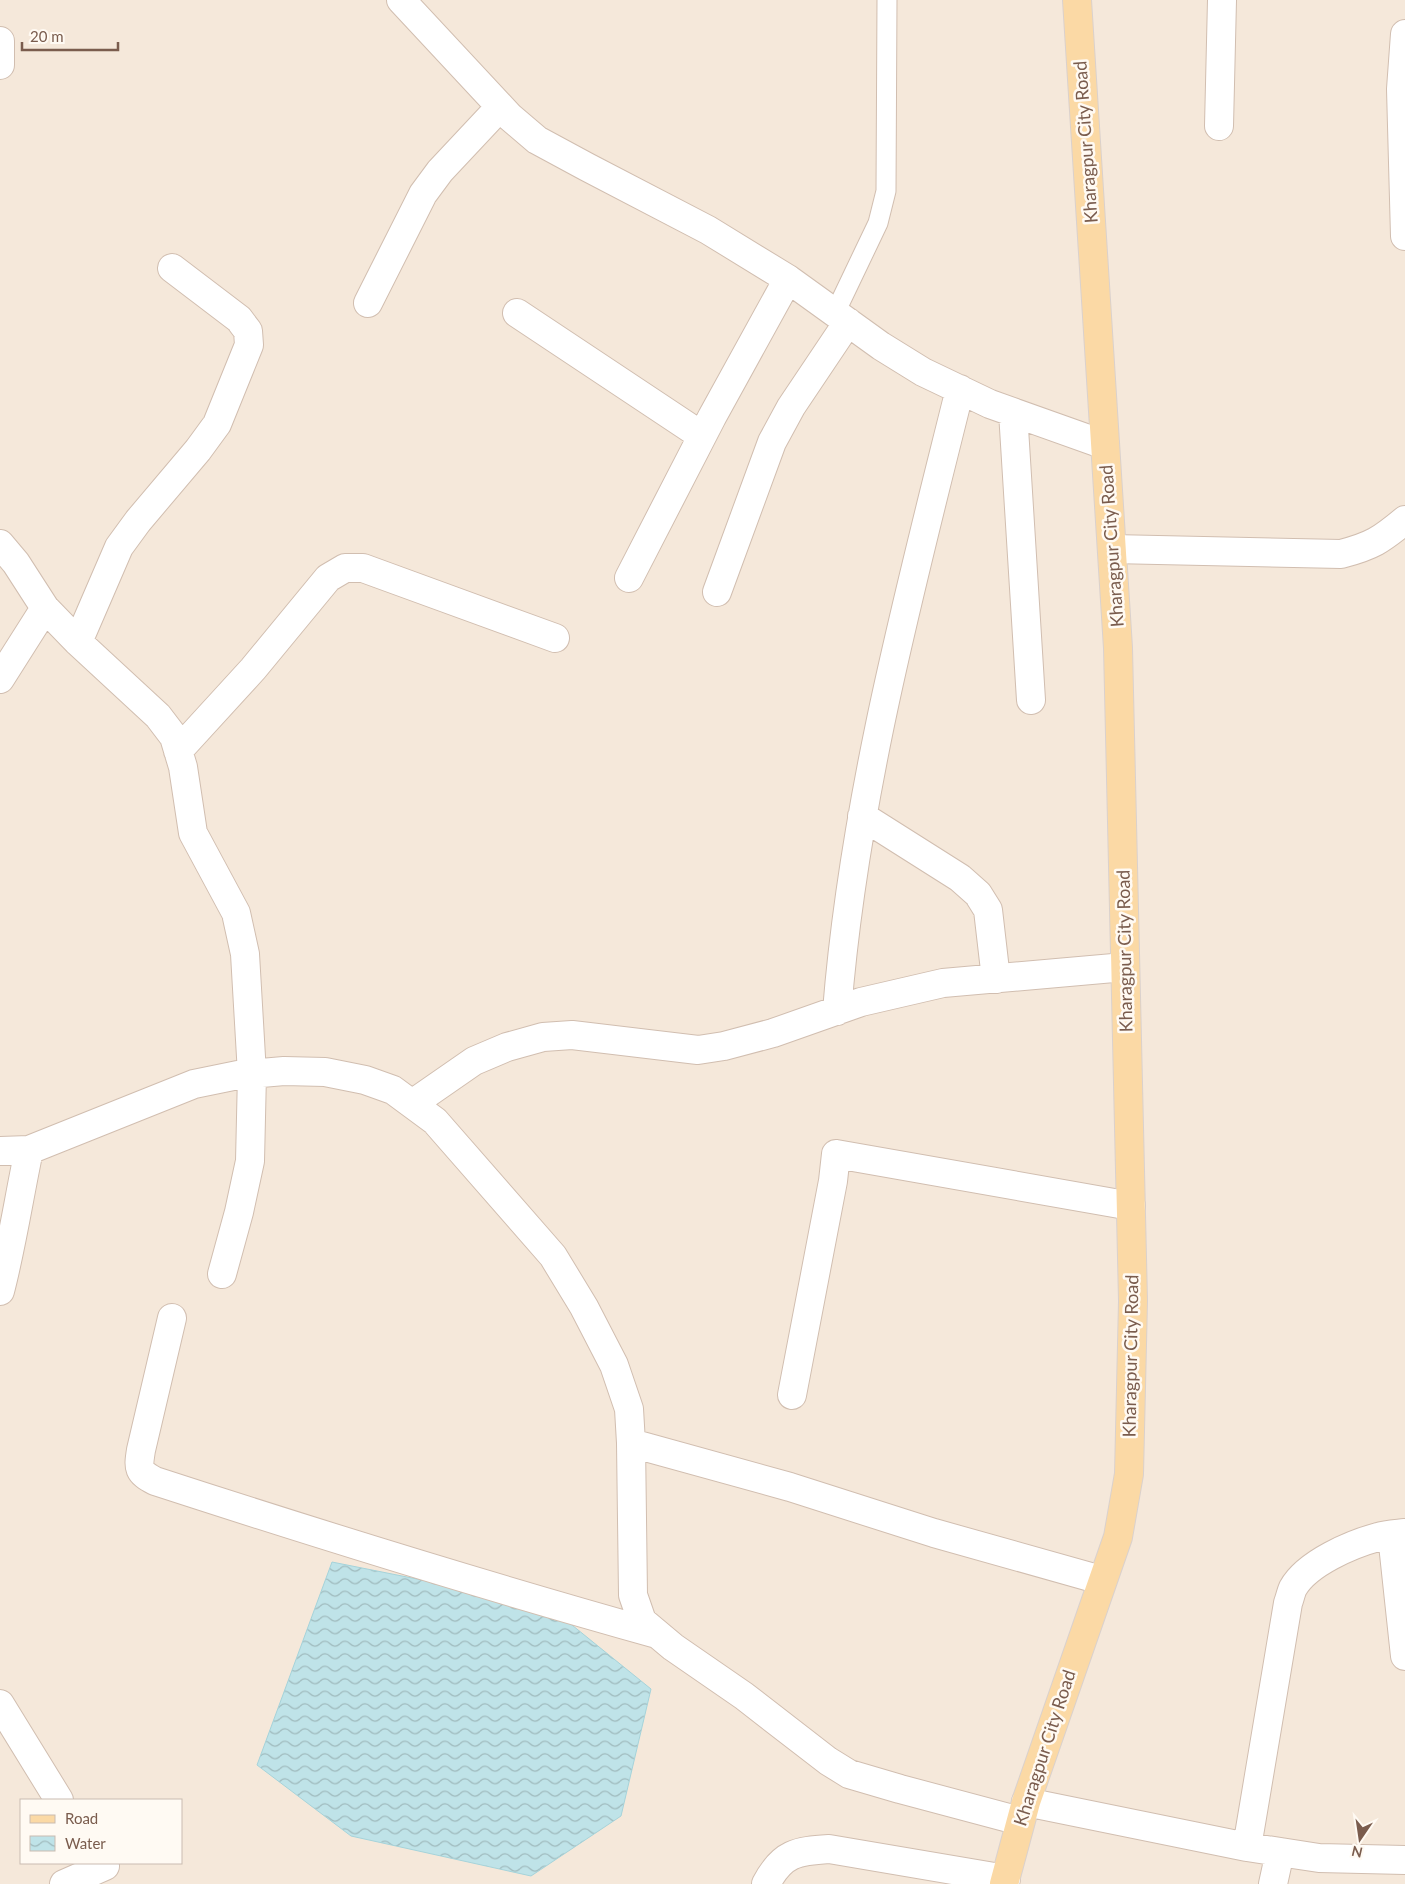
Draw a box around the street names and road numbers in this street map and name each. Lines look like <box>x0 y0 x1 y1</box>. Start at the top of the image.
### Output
street label: Kharagpur City Road <box>1068 60 1102 224</box>
street label: Kharagpur City Road <box>1094 464 1128 628</box>
street label: Kharagpur City Road <box>1112 869 1136 1033</box>
street label: Kharagpur City Road <box>1118 1274 1142 1438</box>
street label: Kharagpur City Road <box>1008 1667 1080 1828</box>

